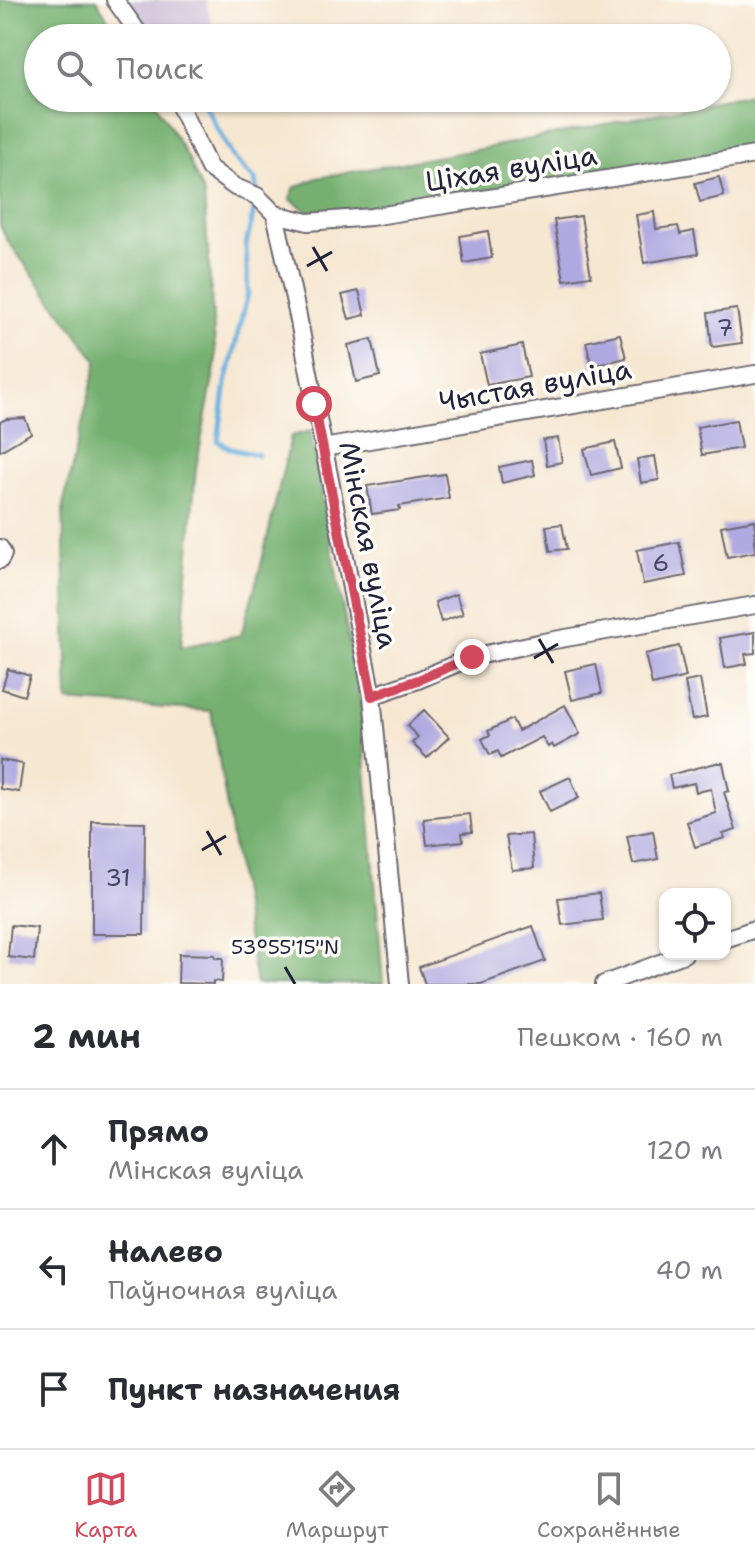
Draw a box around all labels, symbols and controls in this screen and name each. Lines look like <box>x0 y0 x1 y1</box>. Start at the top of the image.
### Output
search box <box>24 24 731 112</box>
icon: search <box>52 46 96 90</box>
text: Поиск <box>116 48 204 89</box>
street label: Ціхая вуліца <box>422 136 600 200</box>
house number: 7 <box>717 312 733 344</box>
street label: Чыстая вуліца <box>436 349 634 421</box>
route start <box>296 386 332 422</box>
street label: Мінская вуліца <box>330 438 408 652</box>
house number: 6 <box>653 547 669 579</box>
route end <box>454 639 490 675</box>
house number: 31 <box>105 862 131 894</box>
map controls <box>659 888 731 960</box>
button: locate <box>659 888 731 960</box>
text: 53°55'15"N <box>231 934 339 960</box>
text: 2 мин <box>32 1013 141 1059</box>
text: Пешком · 160 m <box>517 1019 723 1054</box>
text: Прямо <box>108 1111 209 1152</box>
icon: ahead <box>32 1127 76 1171</box>
text: 120 m <box>647 1132 723 1167</box>
text: Мінская вуліца <box>108 1152 303 1187</box>
text: Налево <box>108 1231 223 1272</box>
icon: left <box>32 1247 76 1291</box>
text: 40 m <box>656 1252 723 1287</box>
text: Паўночная вуліца <box>108 1272 337 1307</box>
icon: arrive <box>32 1367 76 1411</box>
text: Пункт назначения <box>108 1369 400 1410</box>
tab: Карта <box>74 1467 137 1544</box>
tab: Маршрут <box>286 1467 388 1544</box>
tab: Сохранённые <box>537 1467 681 1544</box>

